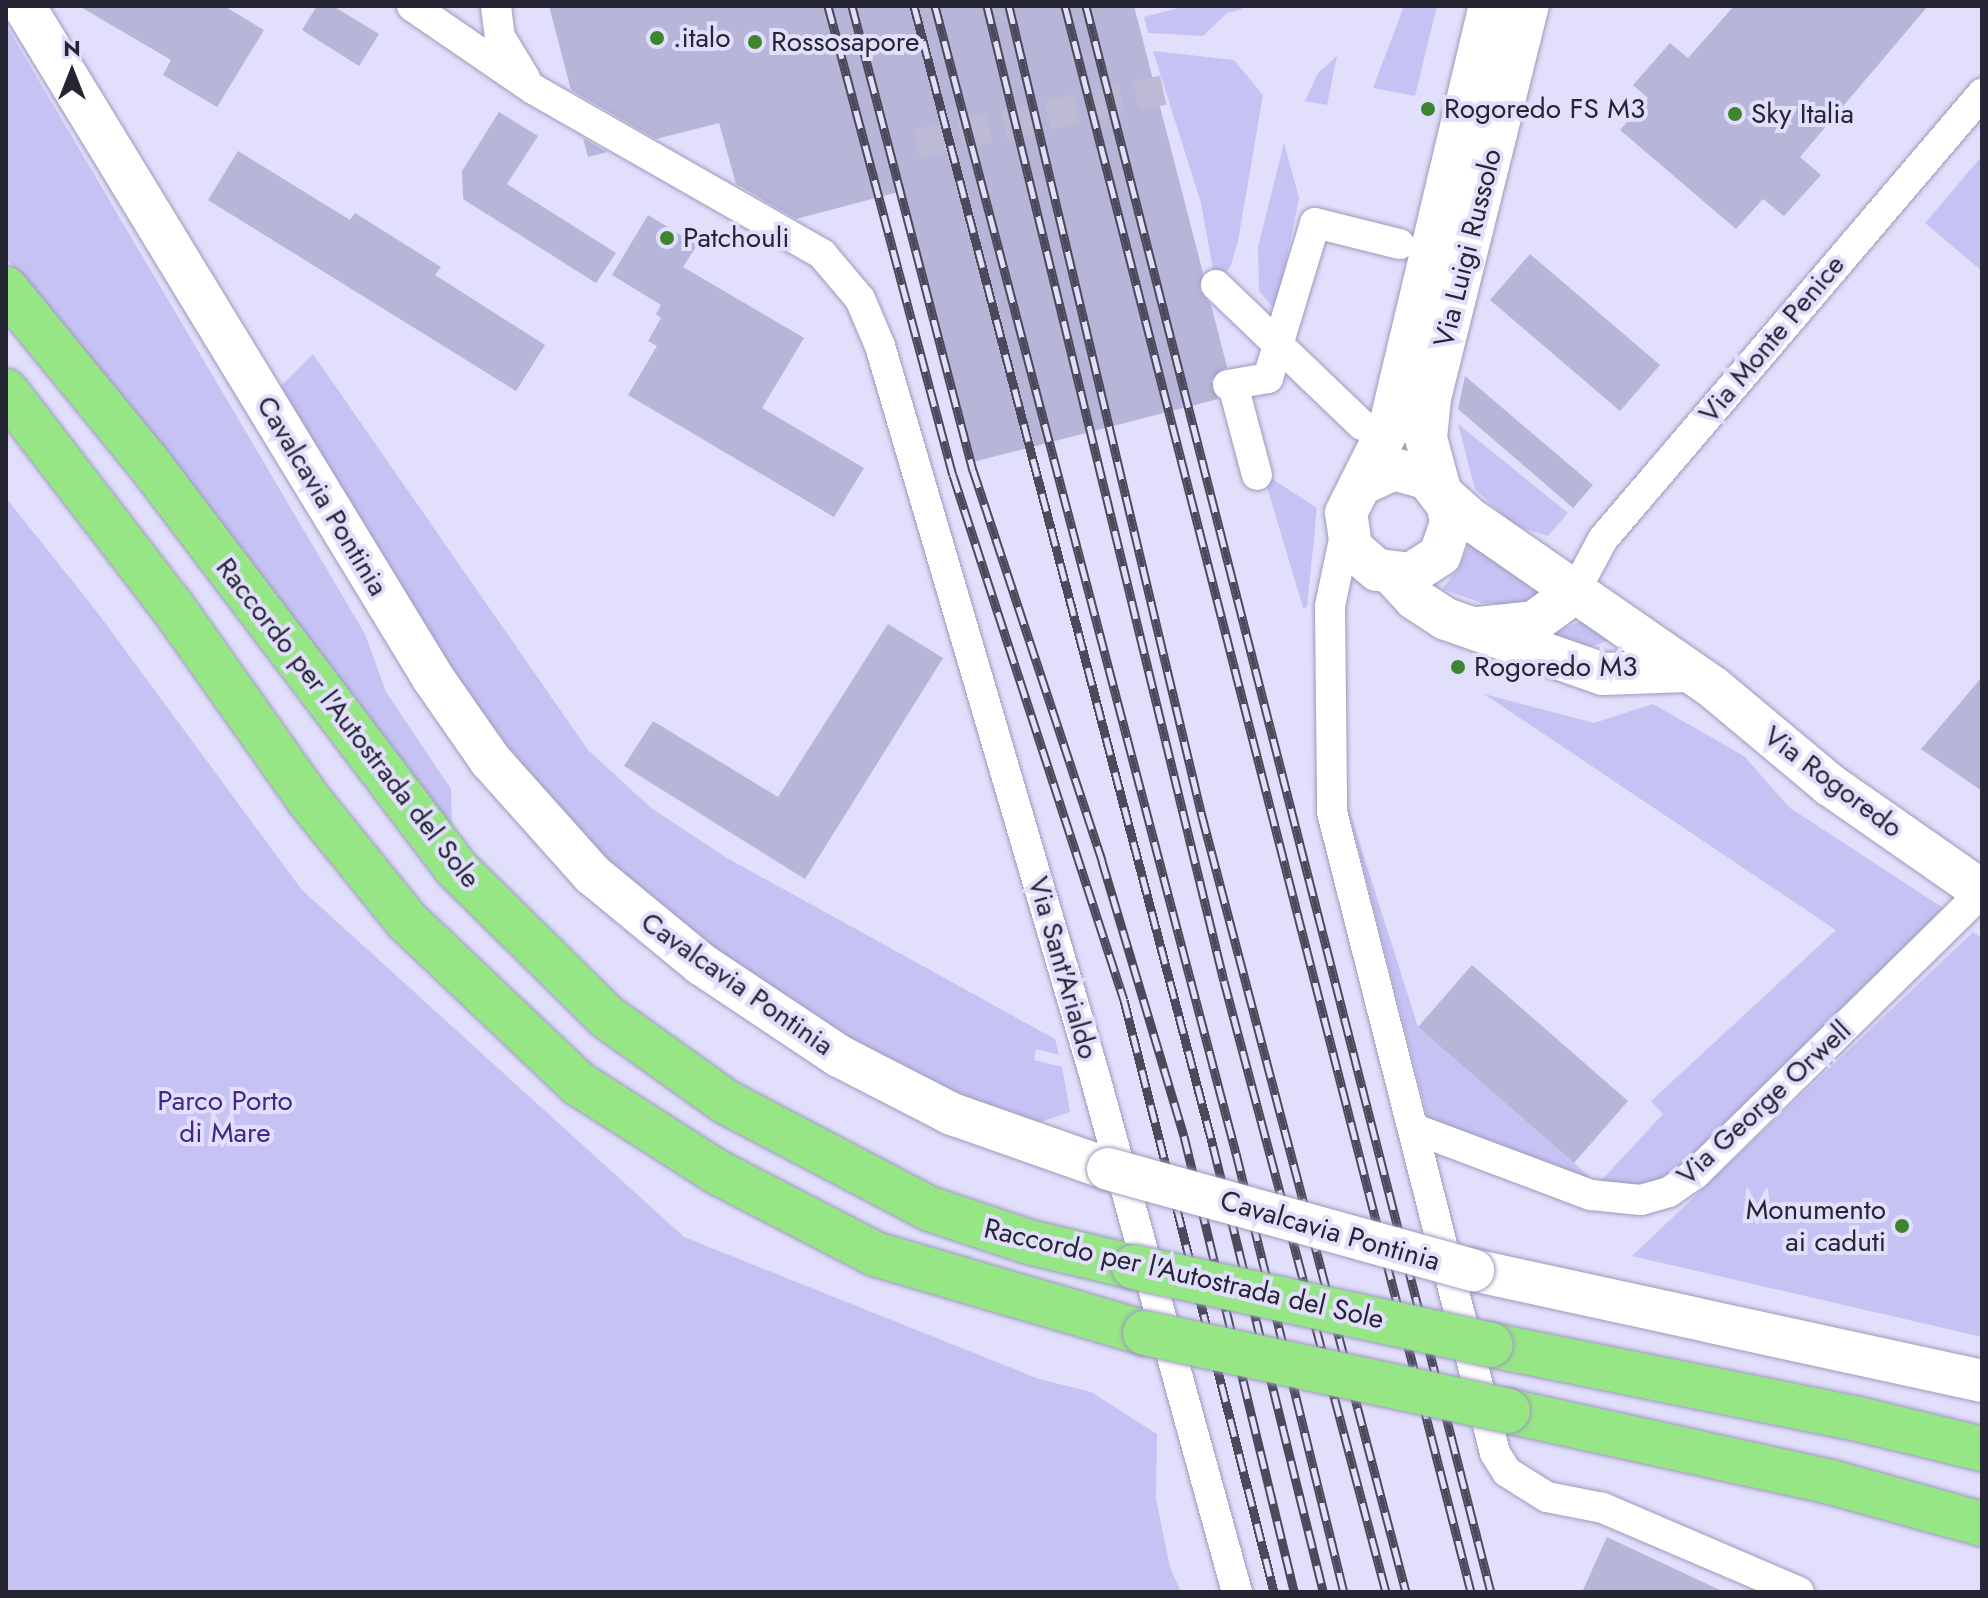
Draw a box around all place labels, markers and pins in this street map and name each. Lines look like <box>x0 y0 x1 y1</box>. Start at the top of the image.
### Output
place label: .italo <box>673 21 731 55</box>
place label: Rossosapore <box>771 25 919 59</box>
marker: .italo <box>648 29 666 47</box>
marker: Rossosapore <box>746 33 764 51</box>
place label: Rogoredo FS M3 <box>1444 92 1645 126</box>
place label: Sky Italia <box>1751 97 1854 131</box>
marker: Rogoredo FS M3 <box>1419 100 1437 118</box>
marker: Sky Italia <box>1726 105 1744 123</box>
place label: Patchouli <box>683 221 789 255</box>
marker: Patchouli <box>658 229 676 247</box>
place label: Rogoredo M3 <box>1474 650 1637 684</box>
marker: Rogoredo M3 <box>1449 658 1467 676</box>
place label: Monumento ai caduti <box>1746 1193 1886 1259</box>
marker: Monumento ai caduti <box>1893 1217 1911 1235</box>

